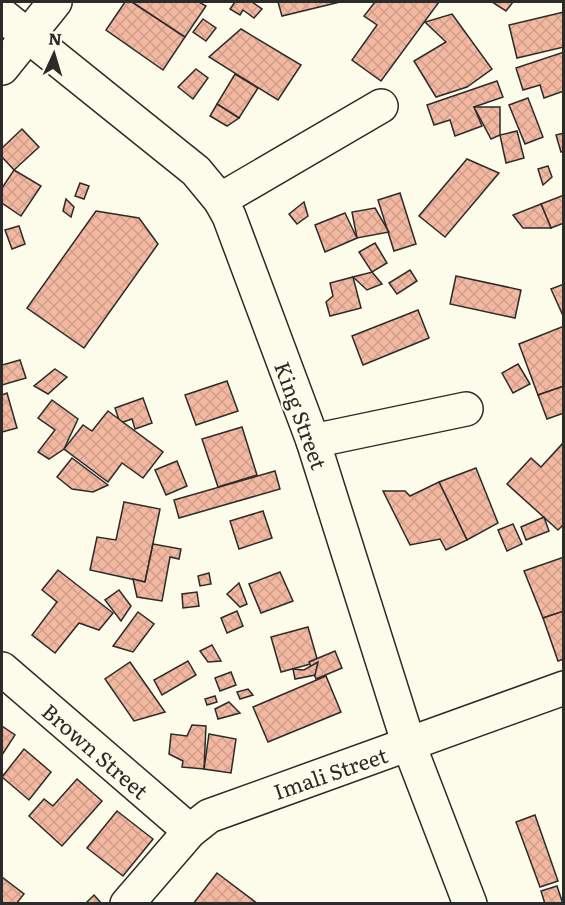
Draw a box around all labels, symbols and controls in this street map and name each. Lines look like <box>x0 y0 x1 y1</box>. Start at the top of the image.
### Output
north arrow <box>24 24 84 84</box>
text: N <box>48 26 63 50</box>
street label: King Street <box>268 357 336 474</box>
street label: Brown Street <box>36 695 156 805</box>
street label: Imali Street <box>269 738 392 806</box>

